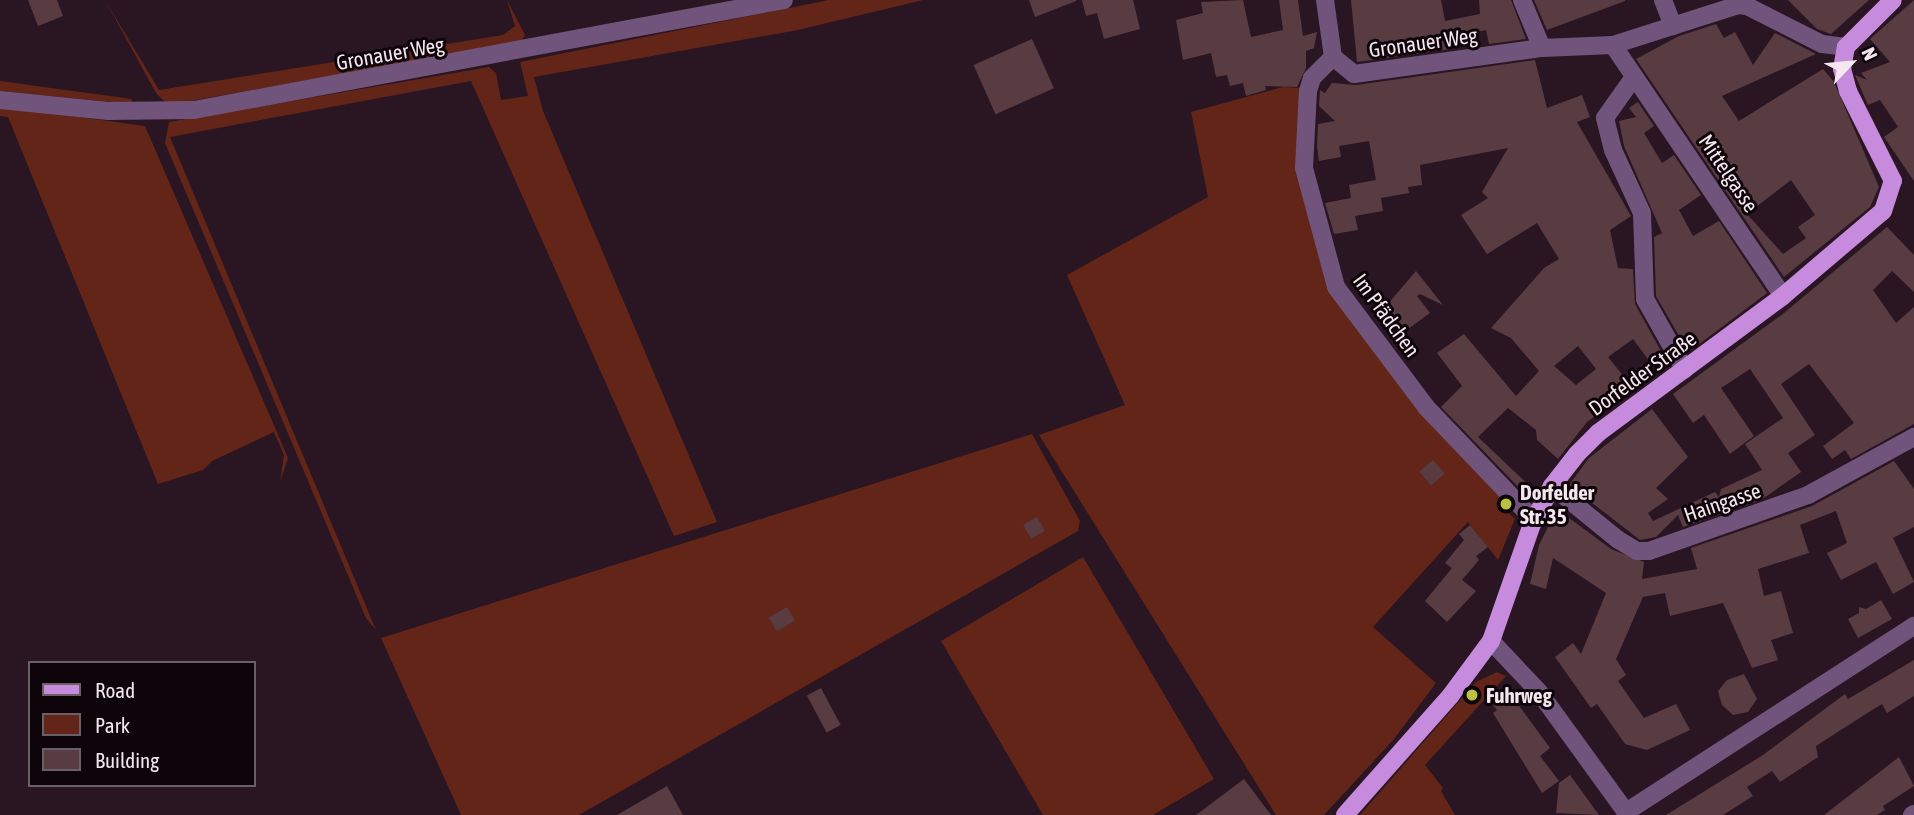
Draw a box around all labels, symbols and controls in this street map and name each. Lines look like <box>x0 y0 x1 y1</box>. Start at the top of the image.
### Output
street label: Gronauer Weg <box>1367 22 1479 62</box>
north arrow <box>1816 28 1886 98</box>
street label: Gronauer Weg <box>334 31 446 75</box>
text: N <box>1858 44 1882 64</box>
street label: Mittelgasse <box>1694 129 1764 217</box>
street label: Im Pfädchen <box>1348 268 1426 362</box>
street label: Dorfelder Straße <box>1583 326 1701 420</box>
street label: Haingasse <box>1680 477 1764 527</box>
place label: Dorfelder Str. 35 <box>1520 479 1594 529</box>
marker: Dorfelder Str. 35 <box>1498 496 1514 512</box>
legend <box>28 661 256 787</box>
text: Road <box>95 678 135 702</box>
place label: Fuhrweg <box>1486 682 1552 708</box>
marker: Fuhrweg <box>1464 687 1480 703</box>
text: Park <box>95 713 130 737</box>
text: Building <box>95 748 159 772</box>

